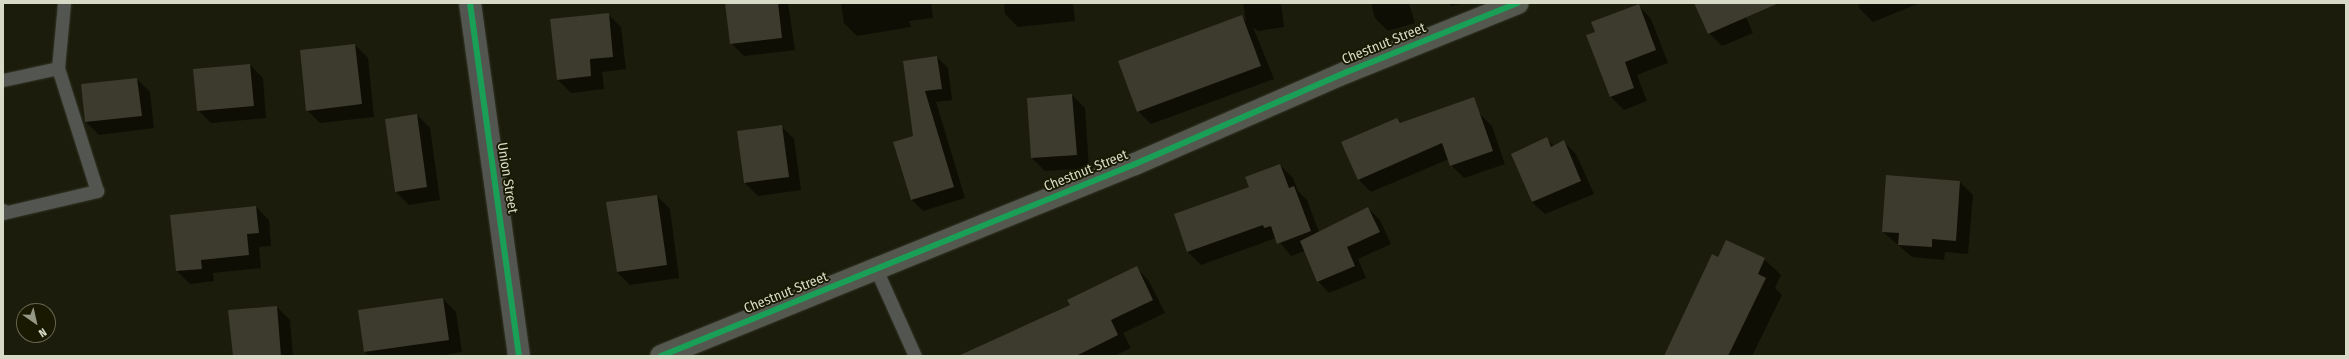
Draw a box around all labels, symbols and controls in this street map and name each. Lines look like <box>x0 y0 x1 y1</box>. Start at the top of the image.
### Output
street label: Chestnut Street <box>1340 20 1428 68</box>
street label: Union Street <box>493 141 521 215</box>
street label: Chestnut Street <box>1042 147 1130 195</box>
street label: Chestnut Street <box>742 269 830 317</box>
north arrow <box>16 303 56 343</box>
text: N <box>36 325 49 340</box>

